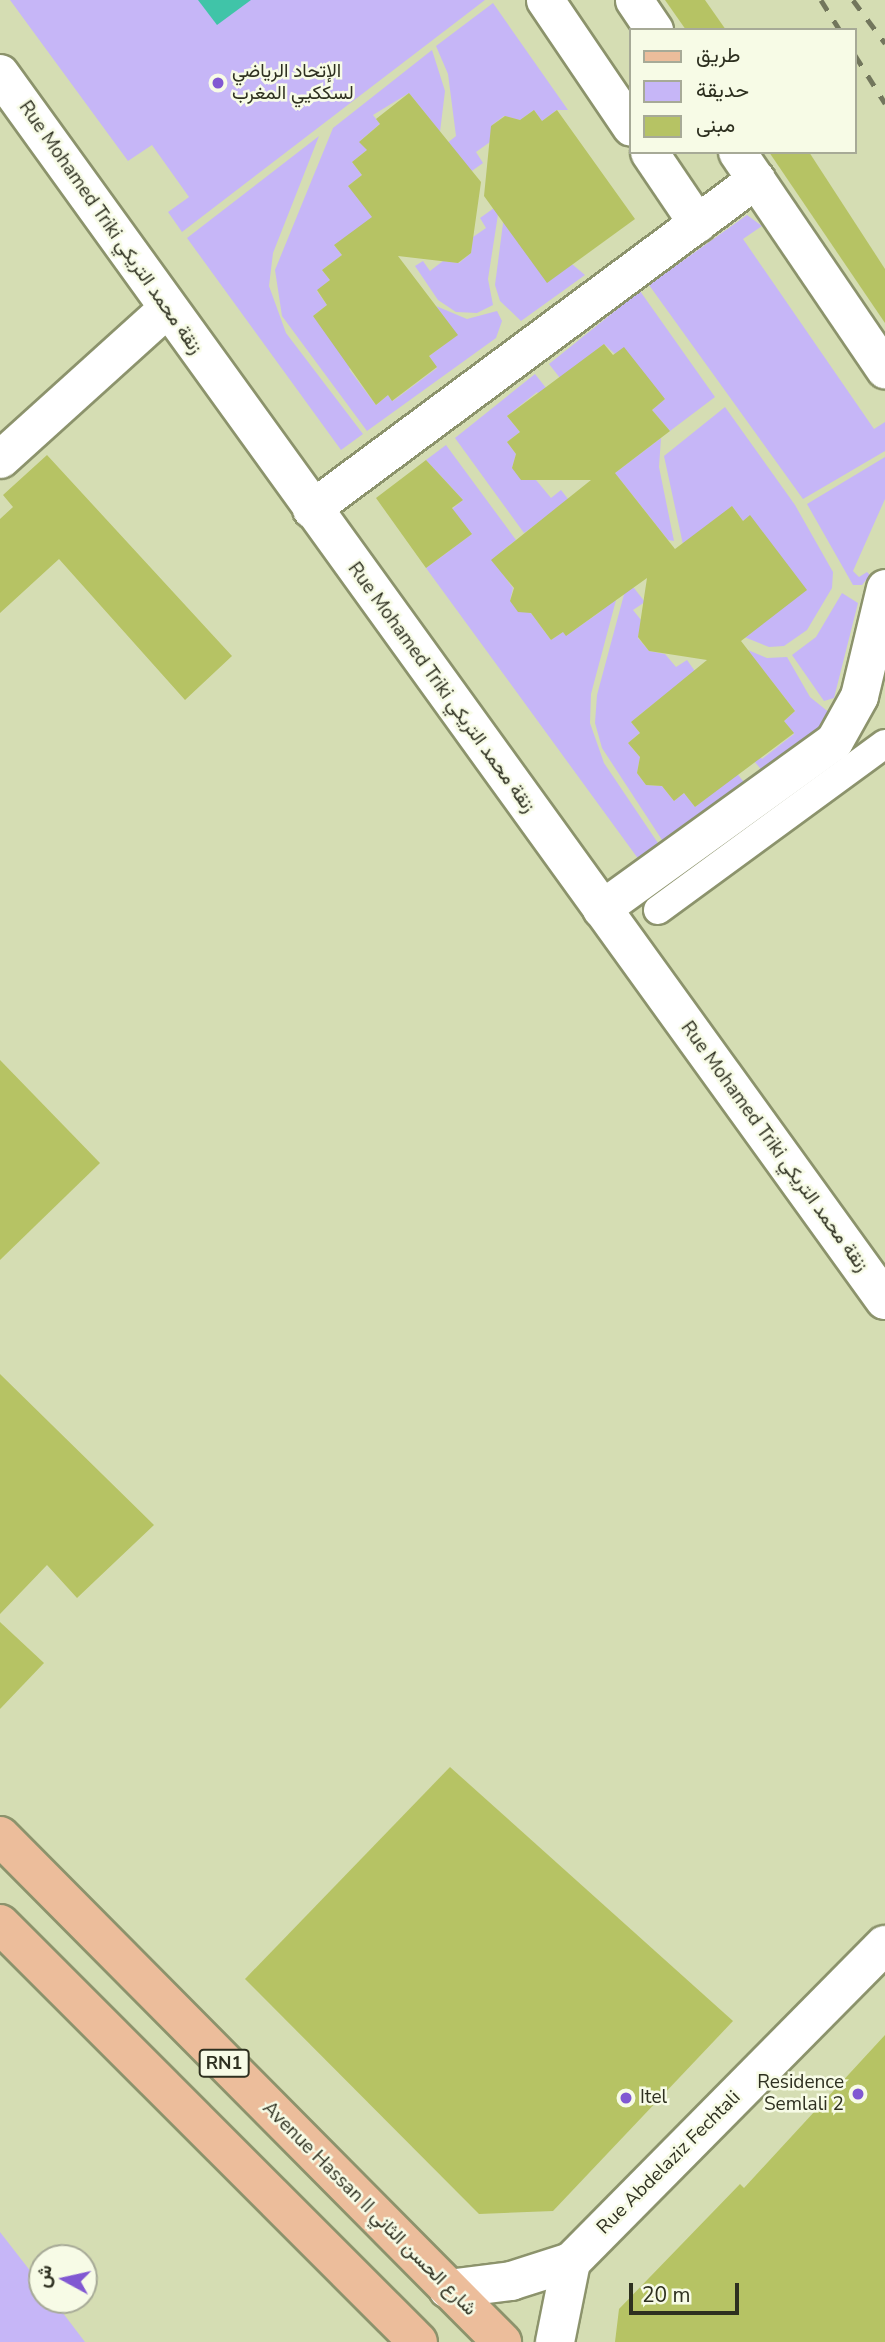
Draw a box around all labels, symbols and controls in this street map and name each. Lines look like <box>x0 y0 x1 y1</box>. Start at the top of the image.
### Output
legend <box>630 28 857 154</box>
text: طريق <box>696 41 741 69</box>
place label: الإتحاد الرياضي لسككيي المغرب <box>232 61 354 105</box>
marker: الإتحاد الرياضي لسككيي المغرب <box>210 75 226 91</box>
text: حديقة <box>696 76 749 104</box>
street label: Rue Mohamed Triki زنقة محمد التريكي <box>13 97 207 359</box>
text: مبنى <box>696 111 735 139</box>
street label: Rue Mohamed Triki زنقة محمد التريكي <box>342 558 540 818</box>
street label: Rue Mohamed Triki زنقة محمد التريكي <box>675 1017 873 1277</box>
road number: RN1 <box>198 2048 250 2078</box>
place label: Residence Semlali 2 <box>757 2072 844 2116</box>
marker: Residence Semlali 2 <box>850 2086 866 2102</box>
street label: Rue Abdelaziz Fechtali <box>593 2087 745 2239</box>
place label: Itel <box>640 2087 667 2109</box>
marker: Itel <box>618 2090 634 2106</box>
street label: Avenue Hassan II شارع الحسن الثاني <box>257 2097 481 2321</box>
north arrow <box>28 2244 98 2314</box>
text: ش <box>30 2263 59 2289</box>
scale bar <box>633 2268 743 2312</box>
text: 20 m <box>642 2281 691 2309</box>

